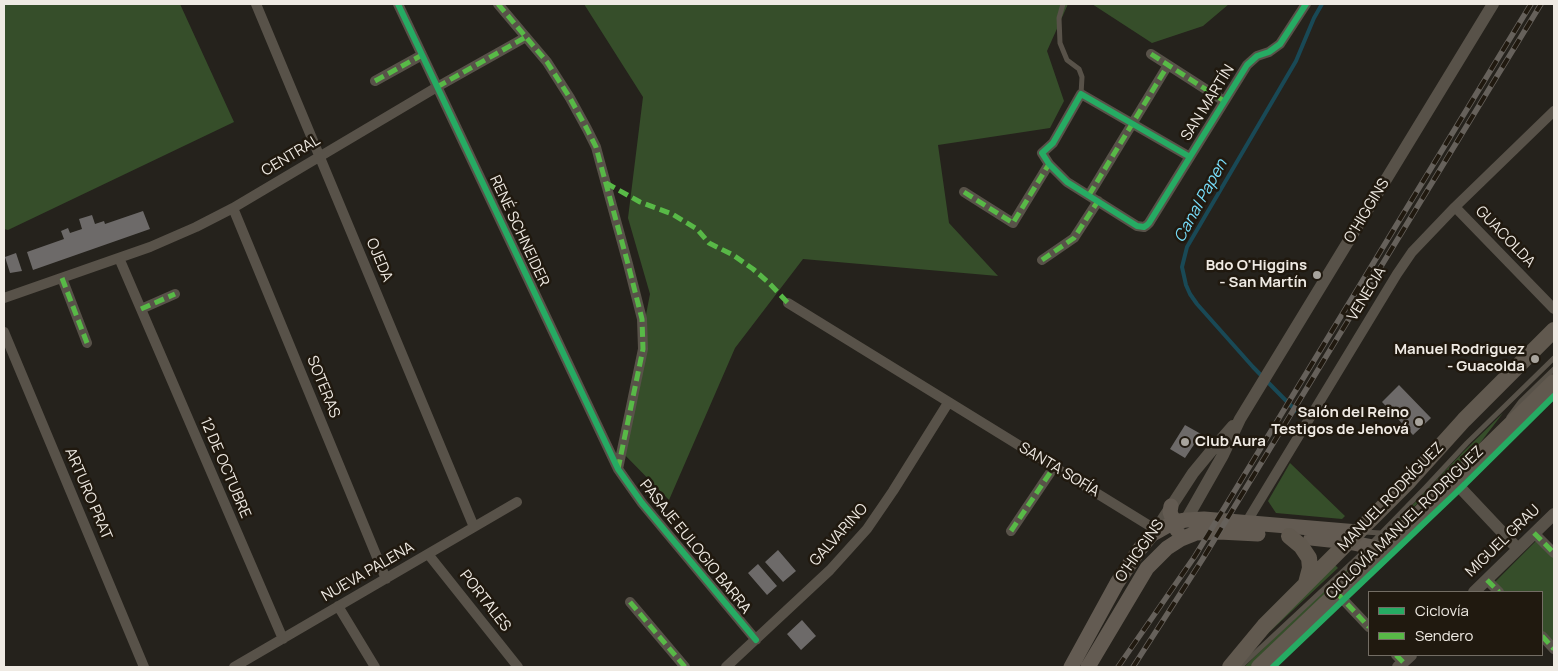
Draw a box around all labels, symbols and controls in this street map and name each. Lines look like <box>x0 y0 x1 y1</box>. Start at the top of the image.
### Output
street label: SAN MARTÍN <box>1178 62 1238 144</box>
street label: CENTRAL <box>258 132 324 180</box>
water label: Canal Papen <box>1170 156 1232 246</box>
street label: RENÉ SCHNEIDER <box>485 173 553 289</box>
street label: O'HIGGINS <box>1341 176 1393 246</box>
street label: GUACOLDA <box>1471 203 1539 271</box>
street label: OJEDA <box>362 235 396 285</box>
place label: Bdo O'Higgins - San Martín <box>1206 257 1307 292</box>
street label: VENECIA <box>1344 264 1390 324</box>
marker: Bdo O'Higgins - San Martín <box>1311 269 1323 281</box>
place label: Manuel Rodriguez - Guacolda <box>1394 341 1525 376</box>
street label: SOTERAS <box>302 353 344 421</box>
marker: Manuel Rodriguez - Guacolda <box>1529 353 1541 365</box>
place label: Salón del Reino Testigos de Jehová <box>1271 404 1409 439</box>
street label: 12 DE OCTUBRE <box>196 415 254 521</box>
marker: Salón del Reino Testigos de Jehová <box>1413 416 1425 428</box>
place label: Club Aura <box>1195 433 1266 451</box>
marker: Club Aura <box>1179 436 1191 448</box>
street label: SANTA SOFÍA <box>1015 439 1103 501</box>
street label: MANUEL RODRÍGUEZ <box>1334 439 1448 555</box>
street label: CICLOVÍA MANUEL RODRIGUEZ <box>1322 443 1488 603</box>
street label: ARTURO PRAT <box>61 445 115 543</box>
street label: PASAJE EULOGIO BARRA <box>635 476 755 618</box>
street label: GALVARINO <box>806 500 872 570</box>
street label: MIGUEL GRAU <box>1462 501 1544 581</box>
street label: O'HIGGINS <box>1112 516 1168 586</box>
street label: NUEVA PALENA <box>319 538 417 606</box>
street label: PORTALES <box>456 567 514 635</box>
legend <box>1368 591 1543 656</box>
text: Ciclovía <box>1415 600 1469 621</box>
text: Sendero <box>1415 625 1473 646</box>

